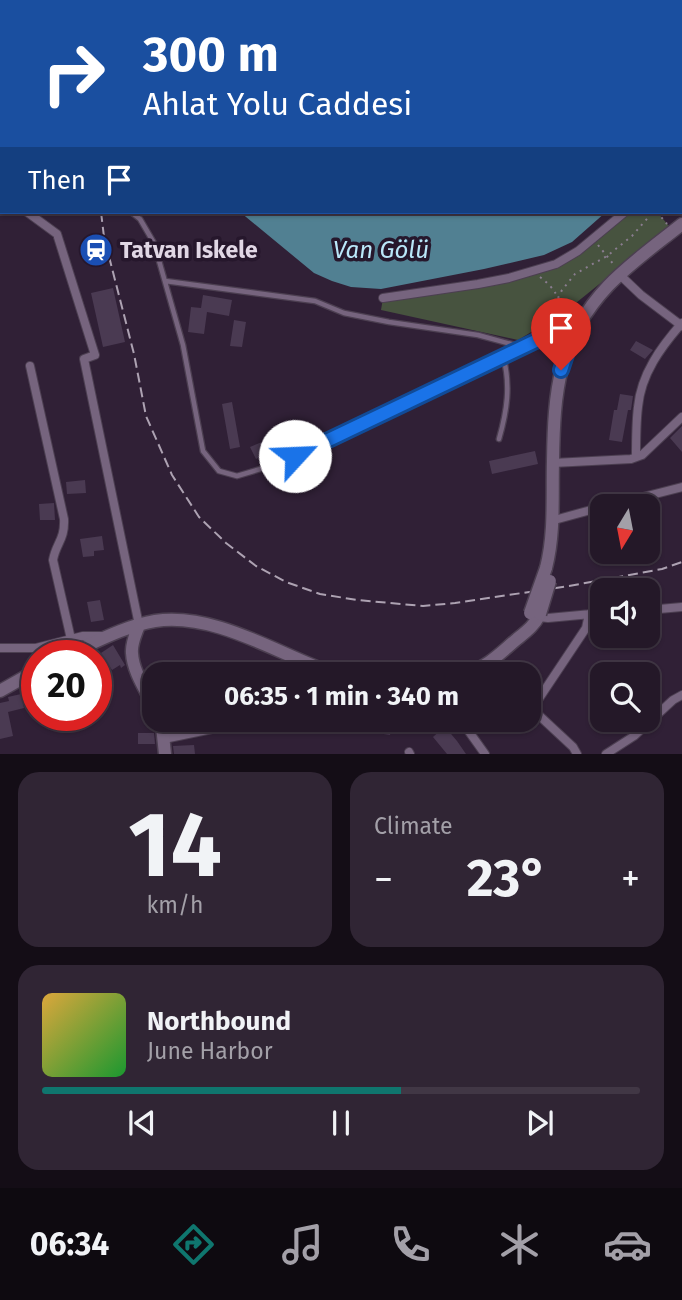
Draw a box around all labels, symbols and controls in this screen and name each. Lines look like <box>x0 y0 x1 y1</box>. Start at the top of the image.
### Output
text: 300 m <box>143 25 279 84</box>
icon: right <box>28 28 119 119</box>
text: Ahlat Yolu Caddesi <box>143 85 412 123</box>
icon: arrive <box>100 161 138 199</box>
text: Then <box>28 165 86 196</box>
station icon: Tatvan Iskele <box>77 231 115 269</box>
place label: Tatvan Iskele <box>120 236 258 264</box>
water label: Van Gölü <box>333 236 429 264</box>
pin <box>531 298 591 370</box>
icon: arrive <box>542 309 580 347</box>
position arrow <box>258 419 332 493</box>
north arrow <box>590 494 660 564</box>
map controls <box>590 494 660 732</box>
button: sound <box>590 578 660 648</box>
speed limit sign: 20 <box>21 640 112 731</box>
button: search <box>590 662 660 732</box>
text: 06:35 · 1 min · 340 m <box>224 681 459 712</box>
text: 14 <box>128 791 222 900</box>
text: Climate <box>374 812 453 840</box>
text: 23° <box>467 847 547 910</box>
text: − <box>374 856 393 902</box>
text: + <box>621 856 640 902</box>
text: km/h <box>147 891 203 919</box>
text: Northbound <box>147 1006 291 1037</box>
text: June Harbor <box>147 1037 273 1065</box>
icon: previous <box>123 1104 161 1142</box>
icon: pause <box>322 1104 360 1142</box>
icon: next <box>521 1104 559 1142</box>
icon: directions <box>169 1220 218 1269</box>
icon: music <box>278 1220 327 1269</box>
icon: phone <box>386 1220 435 1269</box>
icon: climate <box>495 1220 544 1269</box>
icon: car <box>603 1220 652 1269</box>
text: 06:34 <box>30 1225 109 1263</box>

